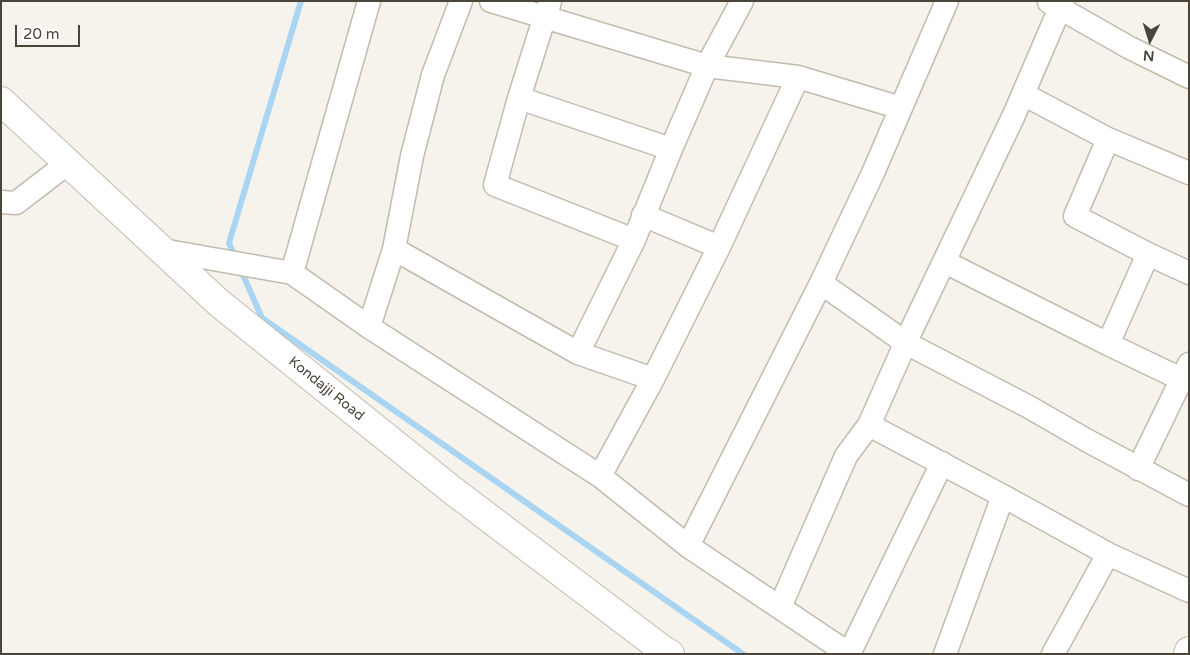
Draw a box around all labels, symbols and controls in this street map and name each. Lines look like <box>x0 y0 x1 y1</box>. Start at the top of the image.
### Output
scale bar <box>18 15 82 47</box>
north arrow <box>1125 15 1175 65</box>
text: 20 m <box>23 25 60 43</box>
text: N <box>1142 46 1155 64</box>
street label: Kondajji Road <box>285 353 367 425</box>

